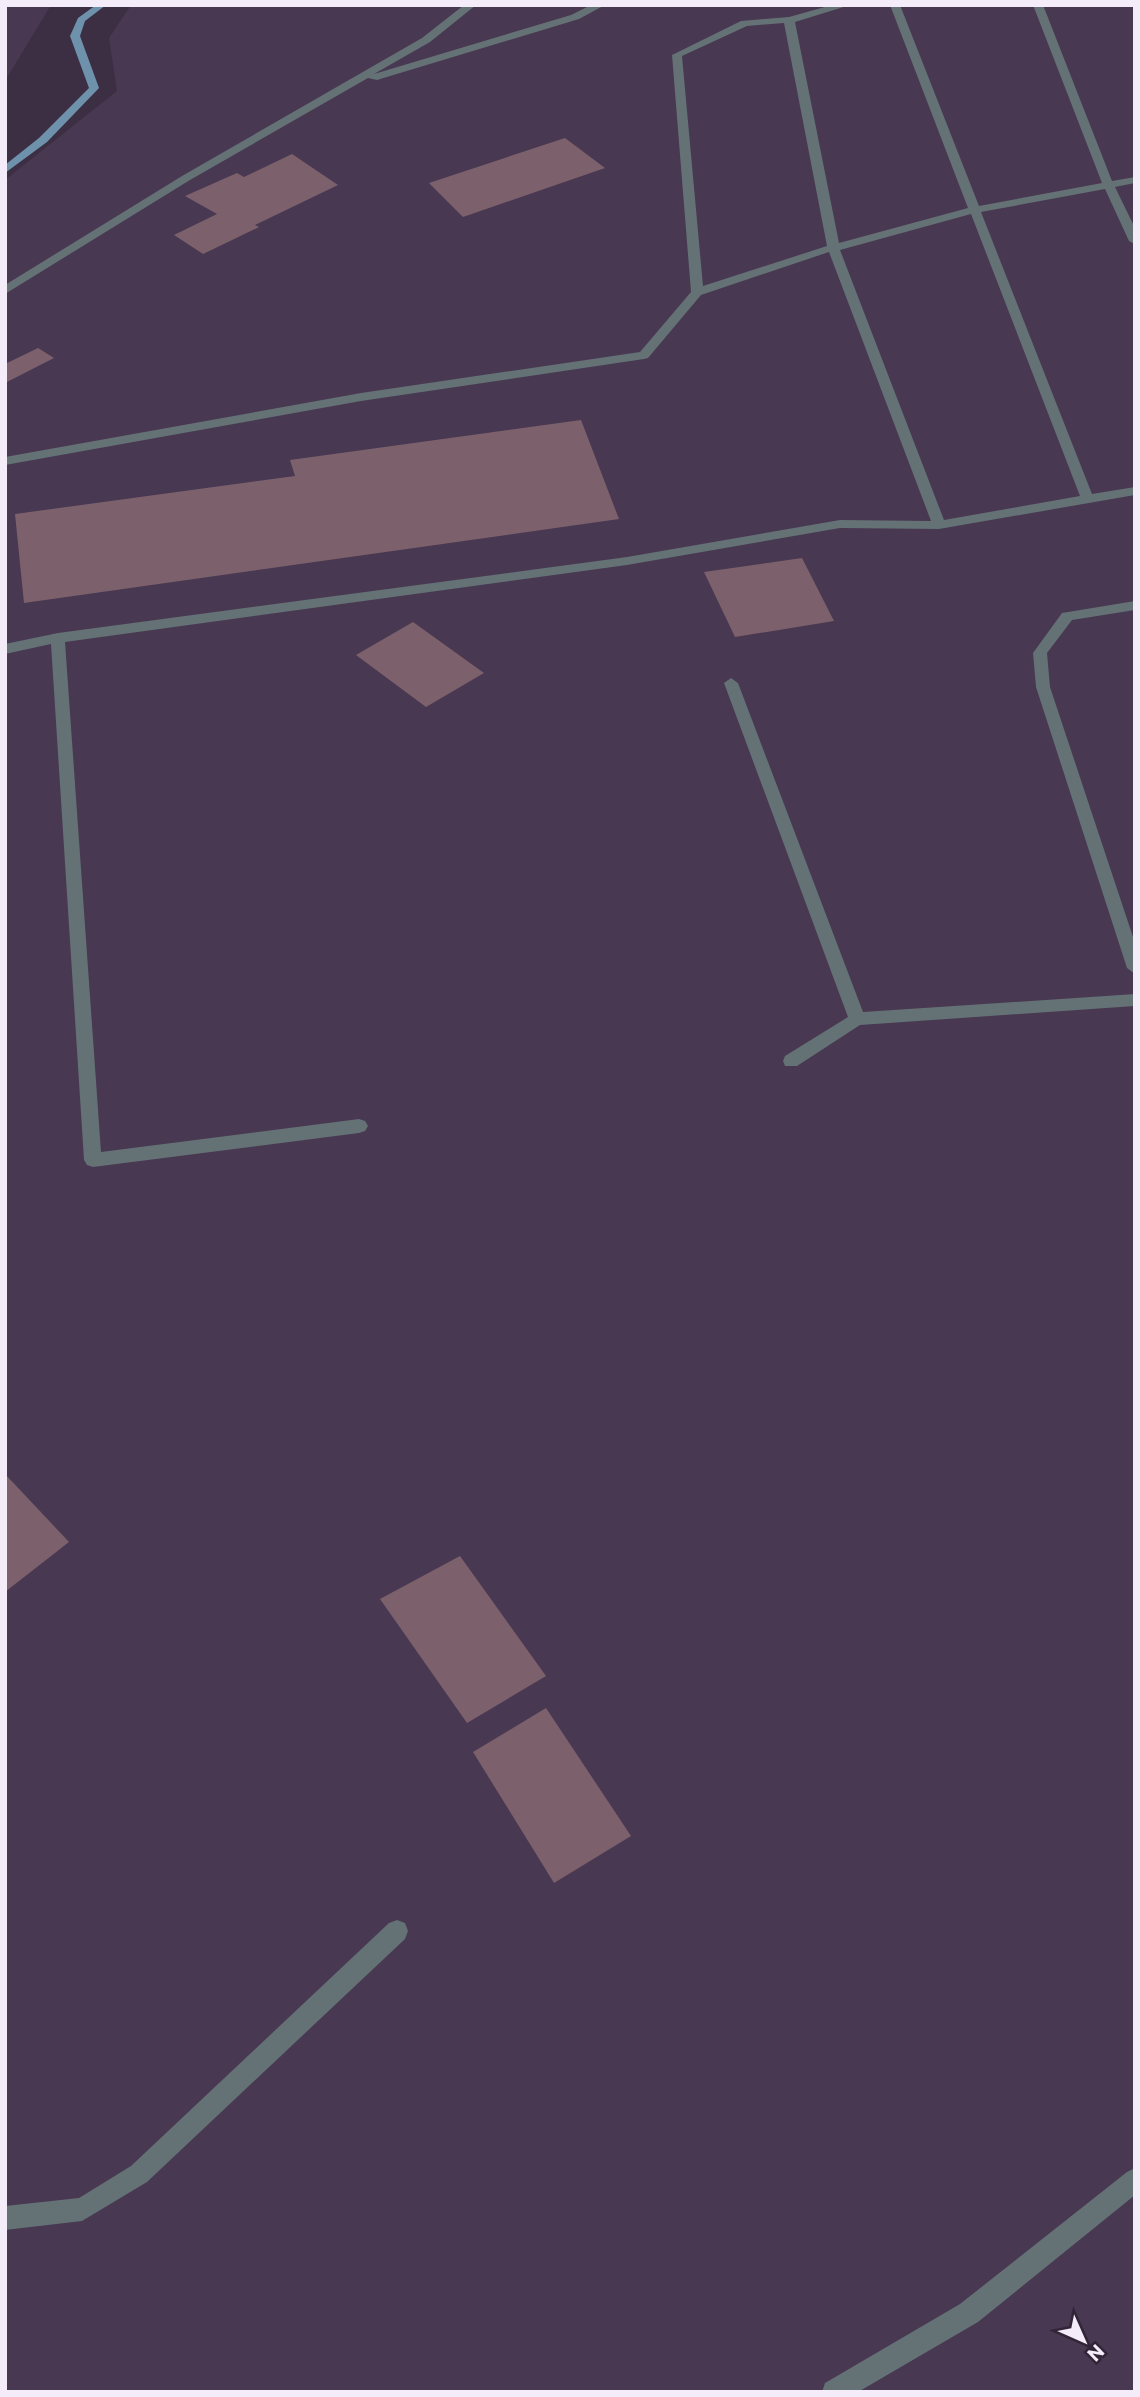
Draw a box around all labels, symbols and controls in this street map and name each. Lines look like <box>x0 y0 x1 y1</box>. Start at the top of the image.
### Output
north arrow <box>1049 2306 1119 2376</box>
text: N <box>1083 2340 1110 2367</box>

